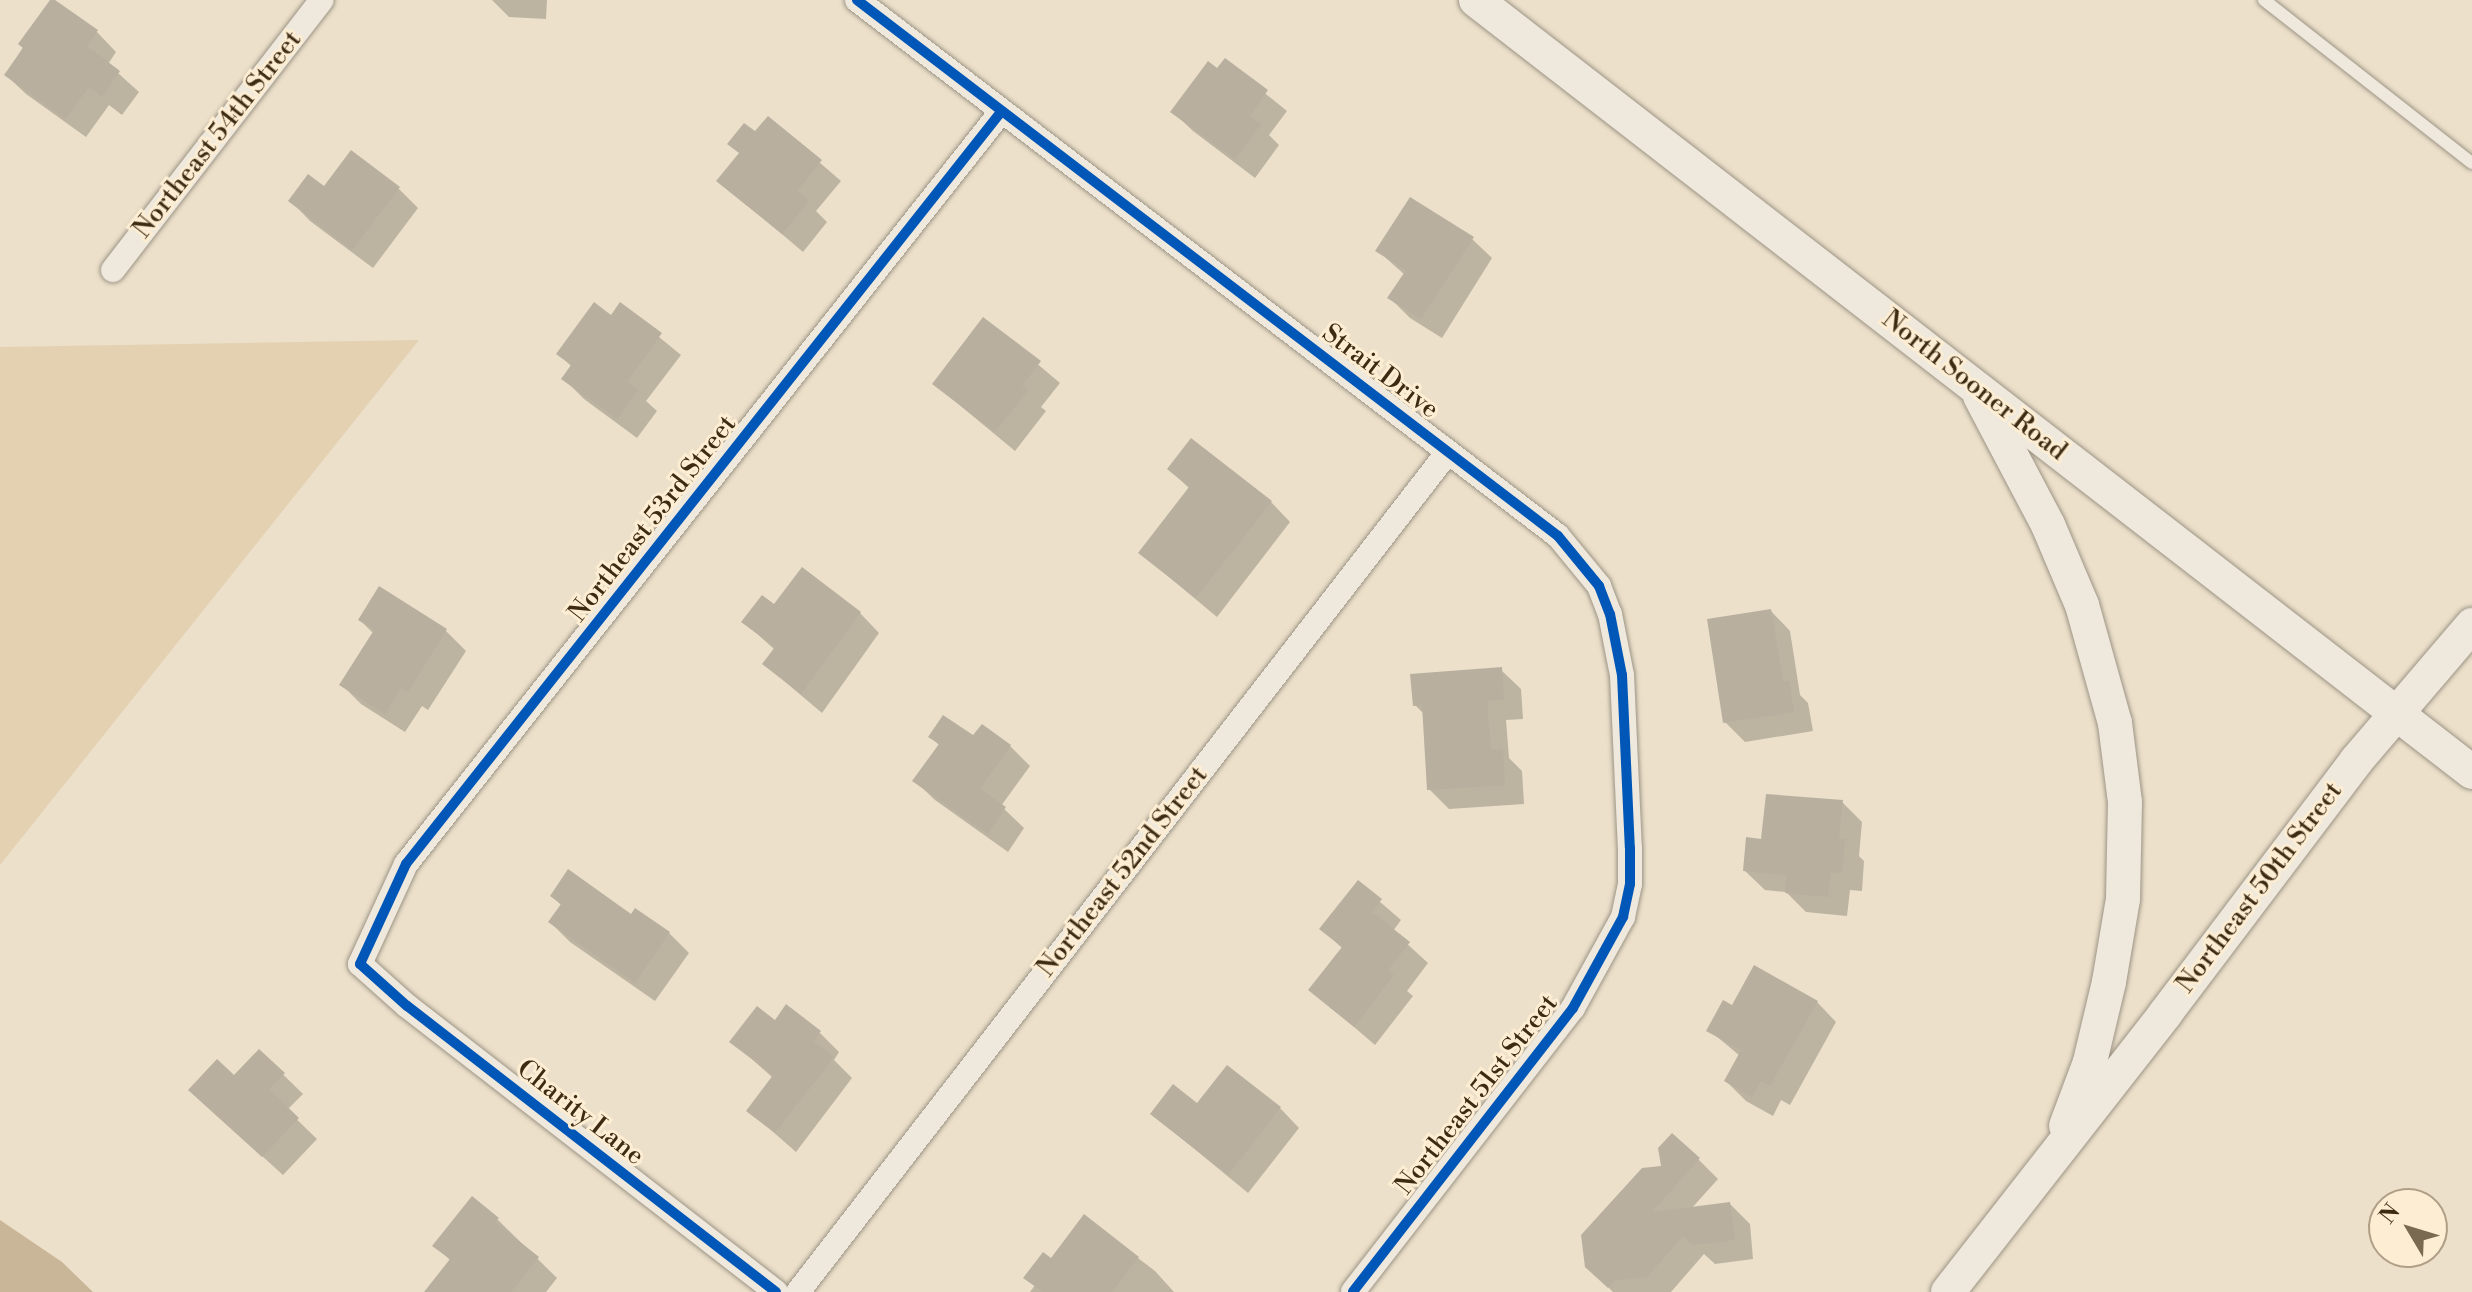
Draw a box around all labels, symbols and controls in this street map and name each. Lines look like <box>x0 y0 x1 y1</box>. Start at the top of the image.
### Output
street label: Northeast 54th Street <box>127 25 309 245</box>
street label: North Sooner Road <box>1875 304 2073 468</box>
street label: Strait Drive <box>1316 318 1444 426</box>
street label: Northeast 53rd Street <box>563 410 743 628</box>
street label: Northeast 52nd Street <box>1031 761 1215 983</box>
street label: Northeast 50th Street <box>2171 777 2349 999</box>
street label: Northeast 51st Street <box>1389 989 1565 1201</box>
street label: Charity Lane <box>510 1054 650 1172</box>
north arrow <box>2368 1188 2448 1268</box>
text: N <box>2374 1199 2406 1229</box>

